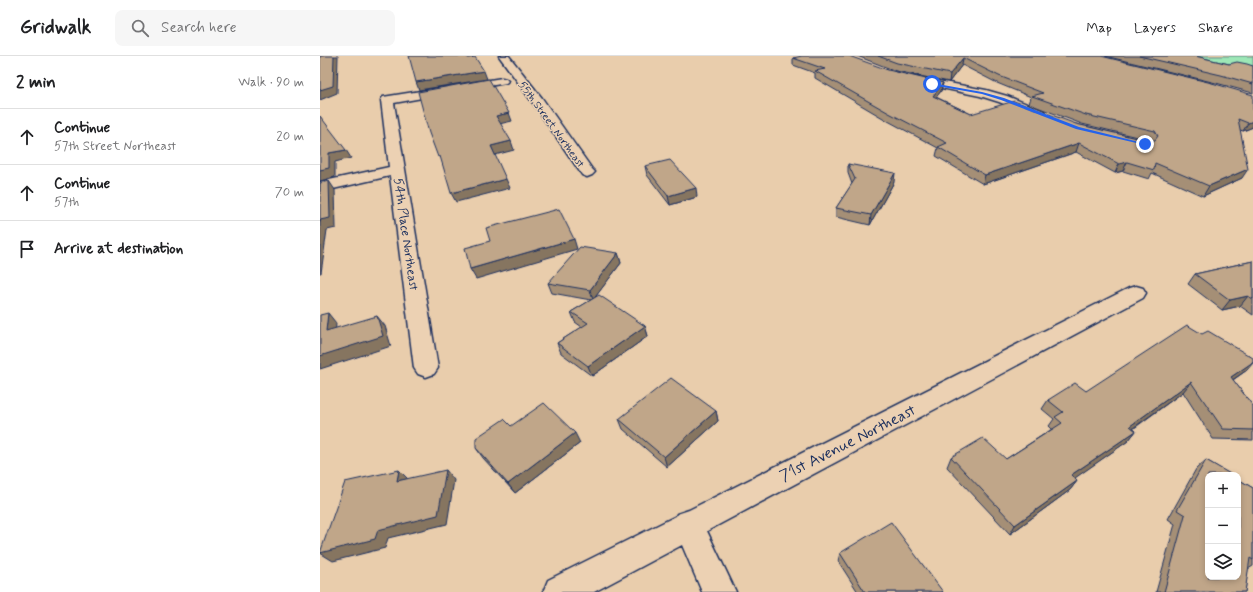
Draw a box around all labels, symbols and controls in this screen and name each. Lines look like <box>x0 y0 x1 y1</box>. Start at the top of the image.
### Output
search box <box>115 10 395 46</box>
text: Gridwalk <box>20 15 91 40</box>
icon: search <box>129 17 151 39</box>
text: Search here <box>161 18 237 38</box>
text: Map <box>1086 19 1112 37</box>
text: Layers <box>1134 19 1176 37</box>
text: Share <box>1198 19 1233 37</box>
text: 2 min <box>16 71 56 93</box>
text: Walk · 90 m <box>238 74 304 91</box>
route start <box>923 75 941 93</box>
street label: 55th Street Northeast <box>515 79 587 171</box>
text: Continue <box>54 118 110 138</box>
icon: ahead <box>16 126 38 148</box>
text: 20 m <box>276 128 304 145</box>
route end <box>1136 135 1154 153</box>
text: 57th Street Northeast <box>54 138 176 155</box>
text: Continue <box>54 174 110 194</box>
street label: 54th Place Northeast <box>389 177 422 292</box>
icon: ahead <box>16 182 38 204</box>
text: 70 m <box>275 184 304 201</box>
text: 57th <box>54 194 79 211</box>
icon: arrive <box>16 238 38 260</box>
text: Arrive at destination <box>54 239 183 259</box>
street label: 71st Avenue Northeast <box>776 400 919 487</box>
map controls <box>1205 472 1241 580</box>
button: + <box>1205 472 1241 508</box>
button: − <box>1205 508 1241 544</box>
button: layers <box>1205 544 1241 580</box>

